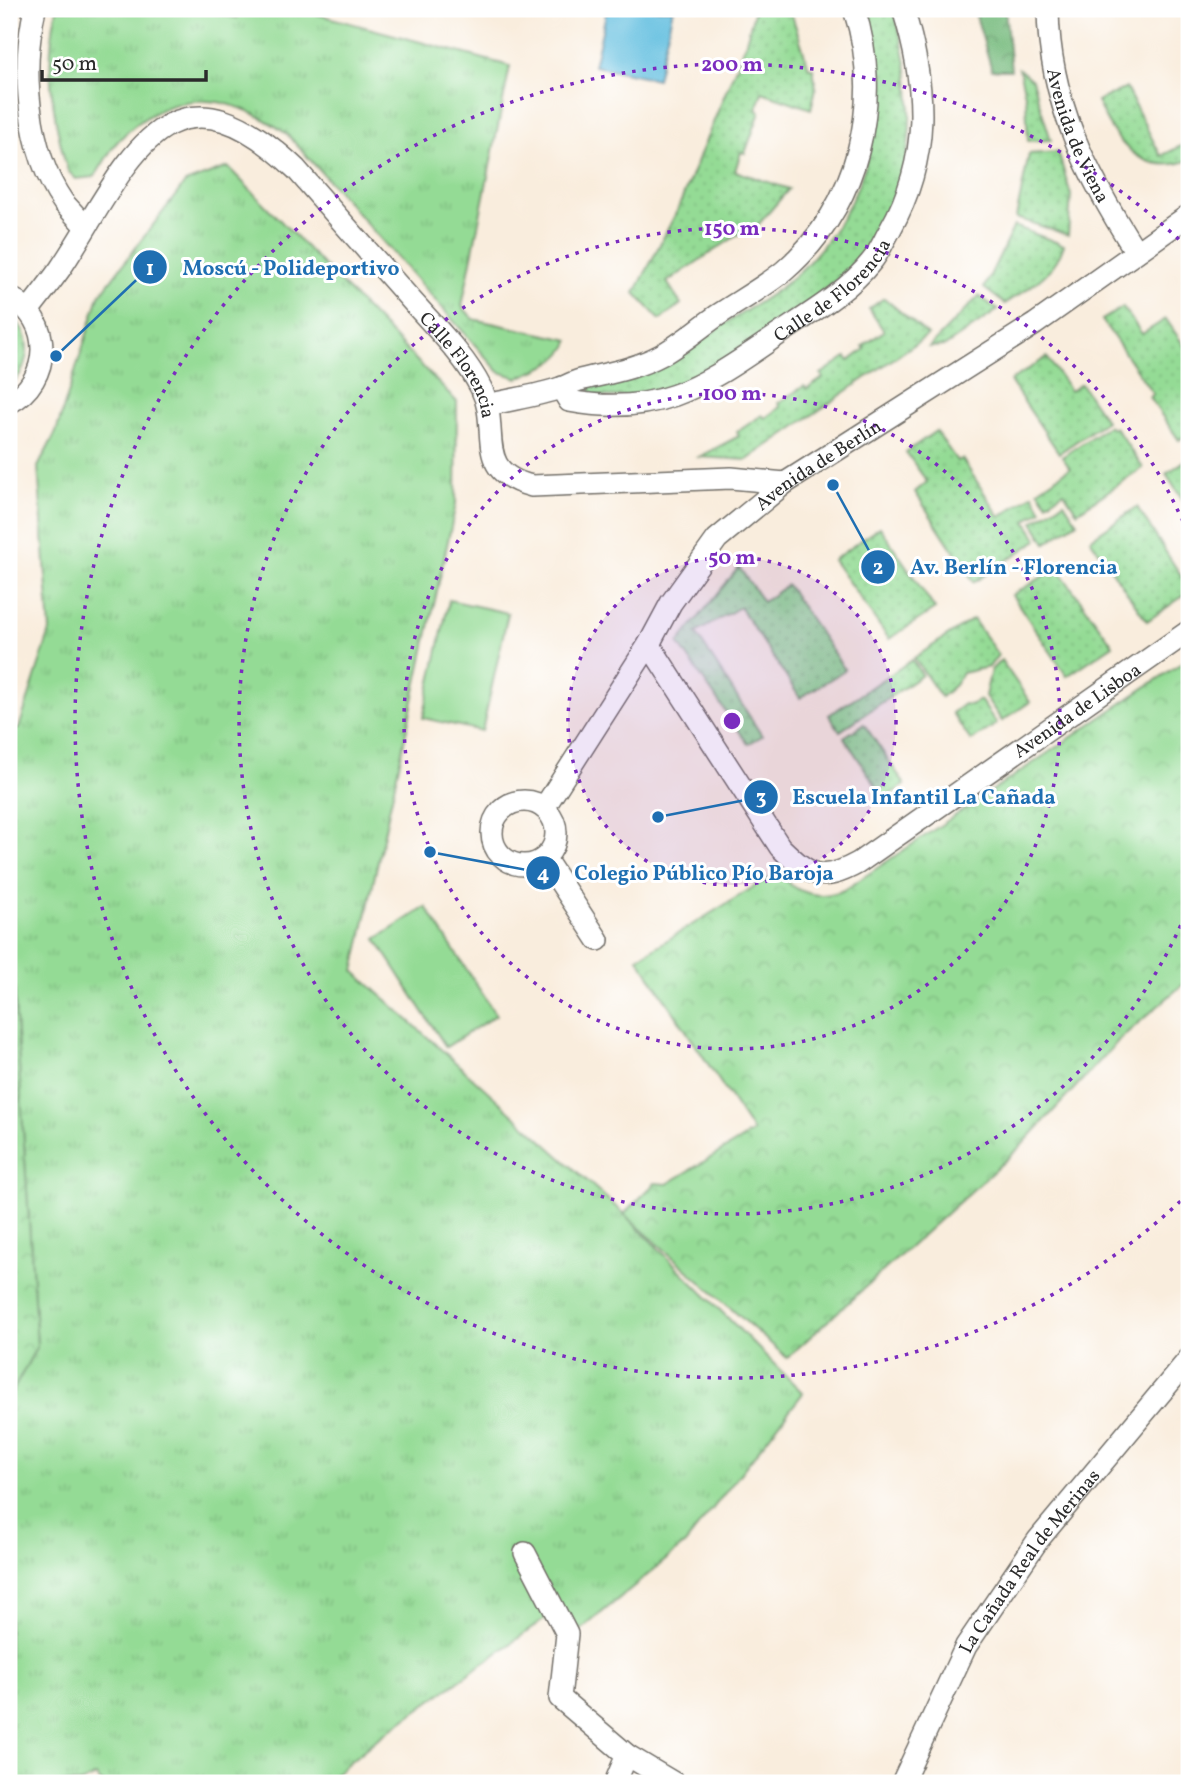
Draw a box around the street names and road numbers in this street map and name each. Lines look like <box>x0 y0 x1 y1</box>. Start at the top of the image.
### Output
street label: Avenida de Viena <box>1039 66 1115 208</box>
street label: Calle de Florencia <box>769 235 898 349</box>
street label: Calle Florencia <box>413 307 500 420</box>
street label: Avenida de Berlín <box>750 414 887 517</box>
street label: Avenida de Lisboa <box>1009 658 1147 765</box>
street label: La Cañada Real de Merinas <box>953 1464 1107 1658</box>

